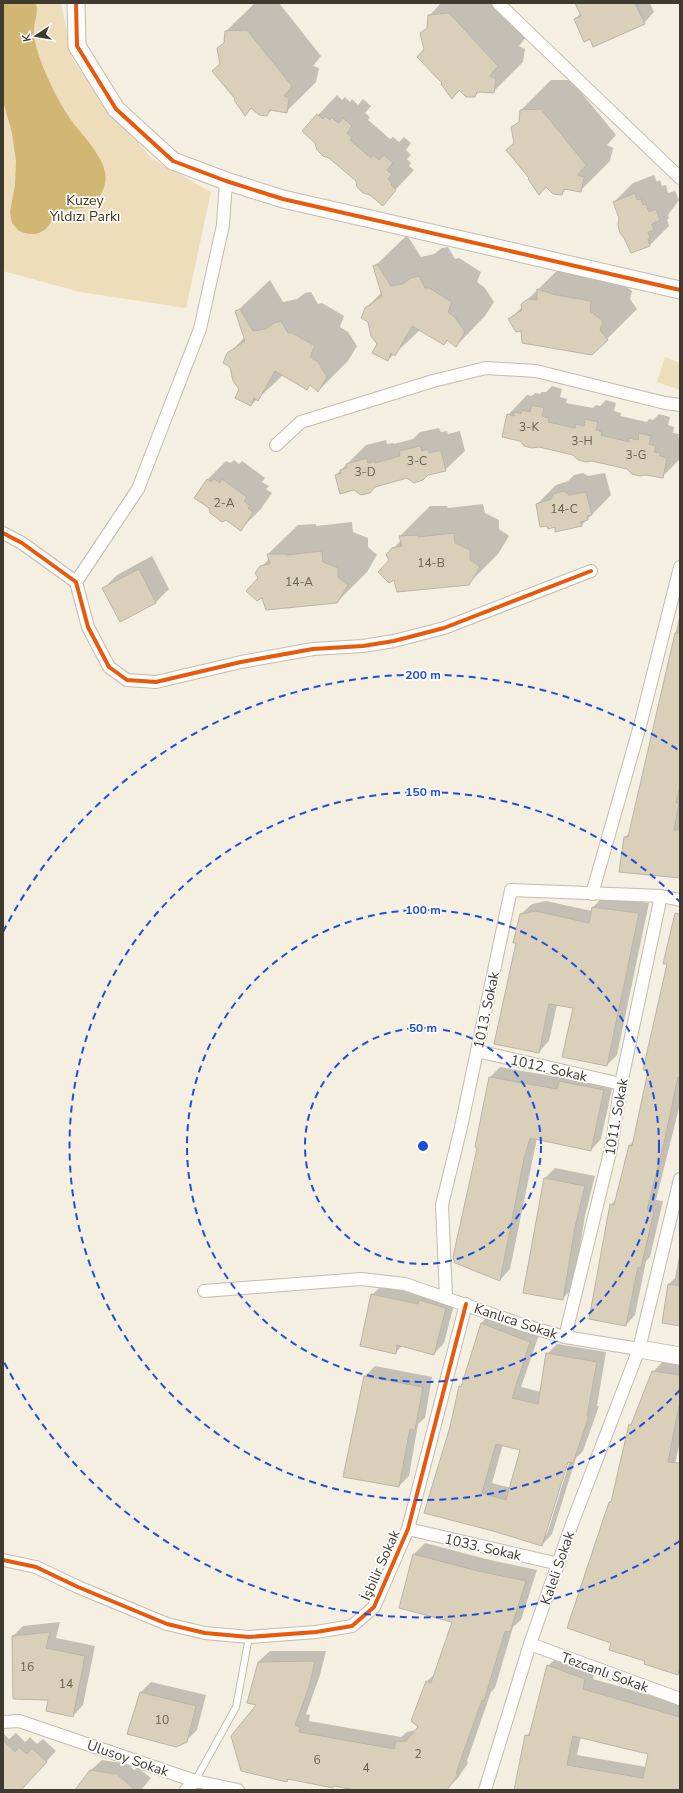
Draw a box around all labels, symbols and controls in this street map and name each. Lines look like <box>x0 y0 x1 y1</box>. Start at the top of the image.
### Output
north arrow <box>16 16 56 56</box>
text: K <box>18 32 35 43</box>
park label: Kuzey Yıldızı Parkı <box>49 191 120 226</box>
house number: 3-K <box>519 419 539 435</box>
house number: 3-H <box>571 433 593 449</box>
house number: 3-G <box>625 447 647 463</box>
house number: 3-C <box>407 453 427 469</box>
house number: 3-D <box>354 464 376 480</box>
house number: 2-A <box>214 495 235 511</box>
house number: 14-C <box>550 501 578 517</box>
house number: 14-B <box>417 555 445 571</box>
house number: 14-A <box>285 574 313 590</box>
text: 200 m <box>405 667 441 683</box>
text: 150 m <box>405 784 441 800</box>
text: 100 m <box>405 902 441 918</box>
street label: 1013. Sokak <box>469 969 504 1050</box>
text: 50 m <box>409 1020 437 1036</box>
street label: 1012. Sokak <box>509 1050 590 1087</box>
street label: 1011. Sokak <box>600 1076 633 1157</box>
centre of rings <box>416 1139 430 1153</box>
street label: Kanlıca Sokak <box>472 1299 561 1344</box>
street label: İşbilir Sokak <box>356 1526 405 1604</box>
street label: Kaleli Sokak <box>536 1528 579 1607</box>
street label: 1033. Sokak <box>443 1529 524 1566</box>
street label: Tezcanlı Sokak <box>559 1648 652 1697</box>
house number: 16 <box>20 1659 34 1675</box>
house number: 14 <box>59 1676 73 1692</box>
house number: 10 <box>155 1712 169 1728</box>
street label: Ulusoy Sokak <box>84 1736 172 1782</box>
house number: 2 <box>414 1746 422 1762</box>
house number: 6 <box>313 1752 321 1768</box>
house number: 4 <box>362 1760 370 1776</box>

